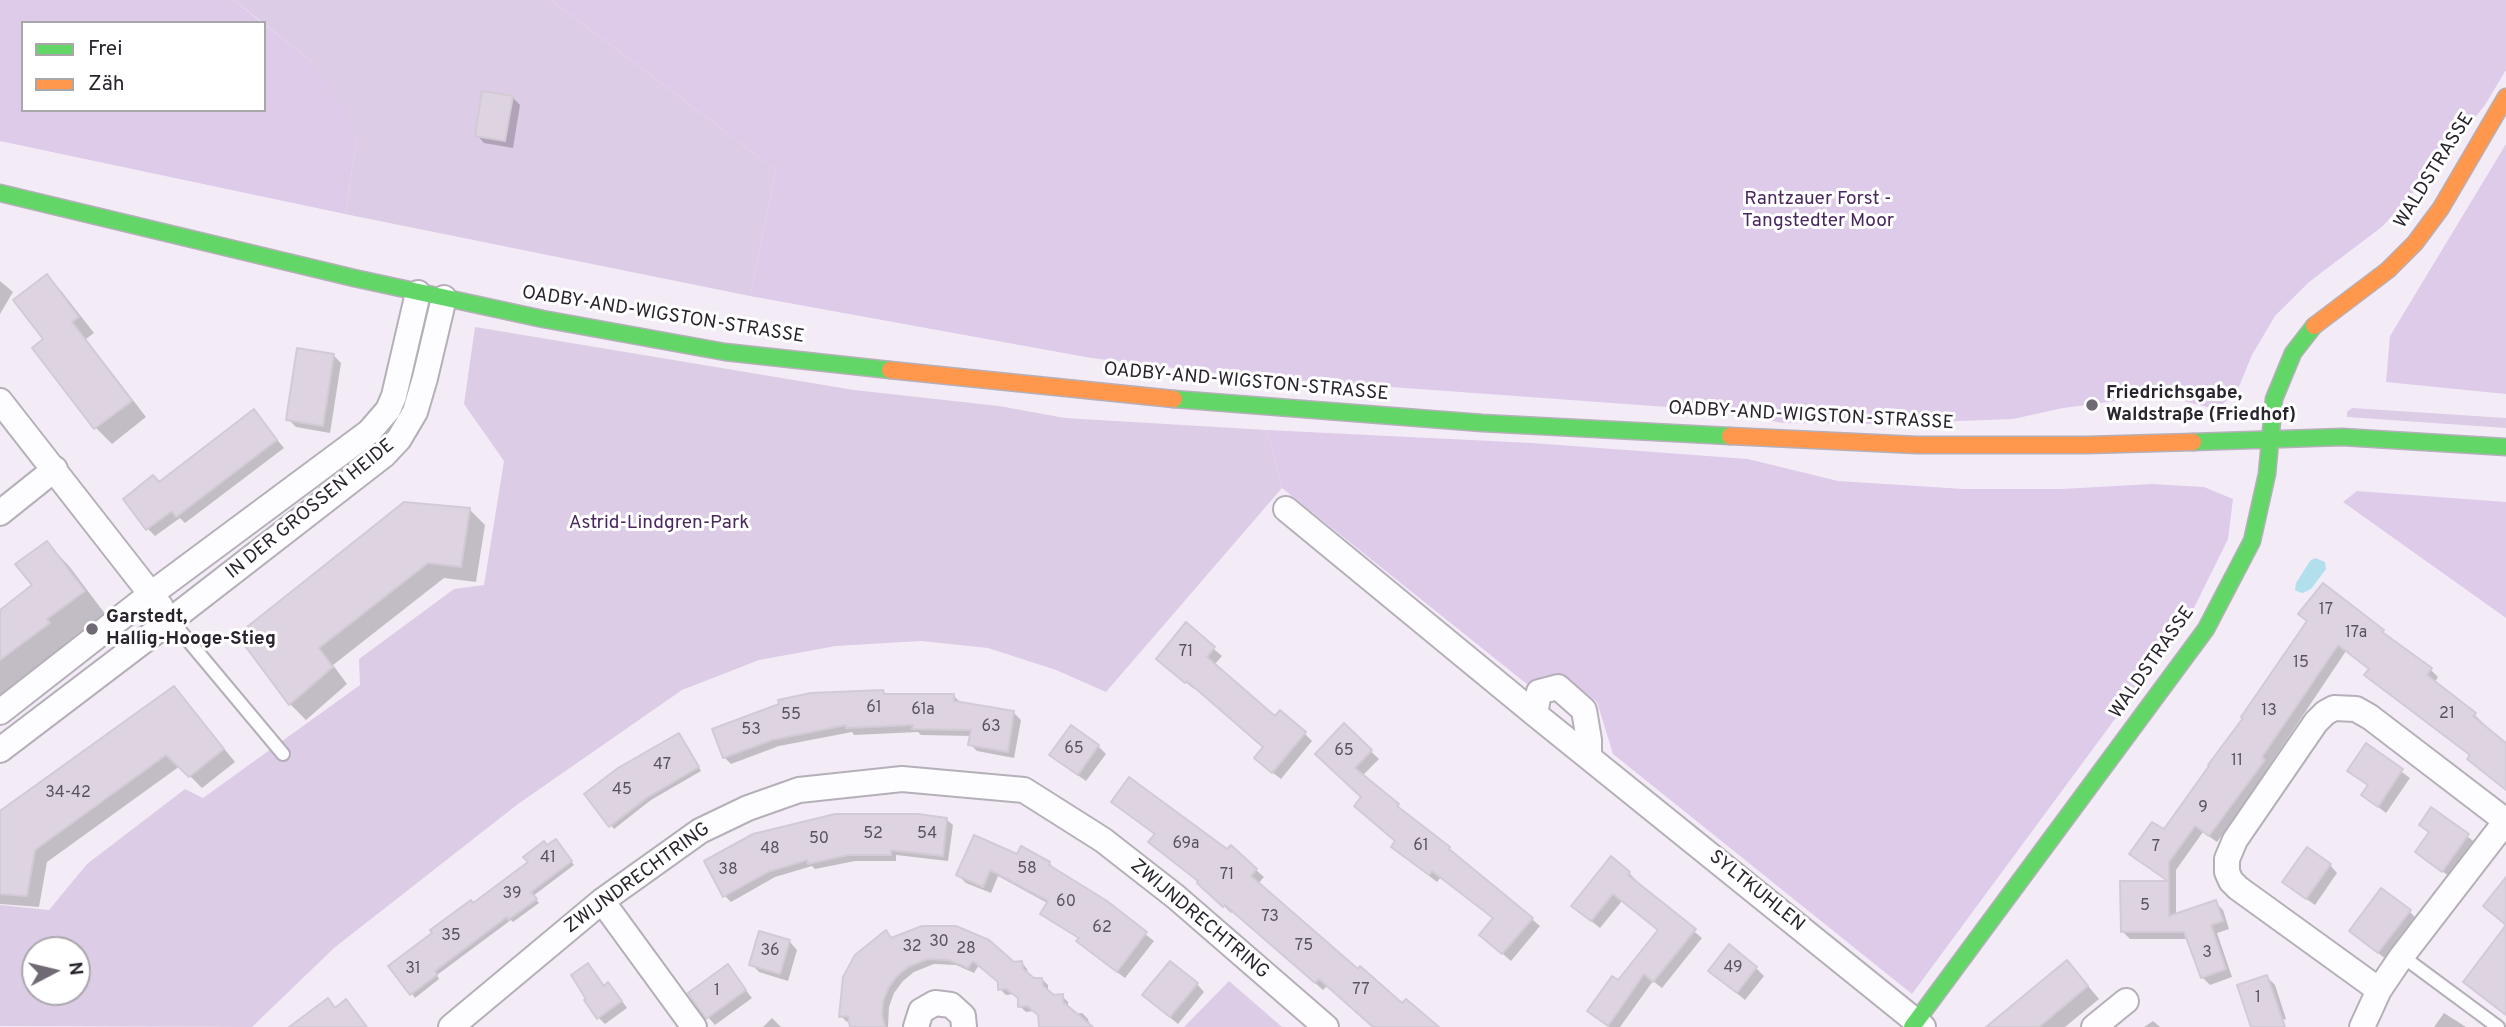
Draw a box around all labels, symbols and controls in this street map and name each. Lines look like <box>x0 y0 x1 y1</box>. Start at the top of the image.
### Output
legend <box>21 21 266 112</box>
text: Frei <box>88 36 123 63</box>
text: Zäh <box>88 71 125 98</box>
street label: WALDSTRASSE <box>2390 109 2480 233</box>
park label: Rantzauer Forst - Tangstedter Moor <box>1742 189 1894 233</box>
street label: OADBY-AND-WIGSTON-STRASSE <box>520 282 806 350</box>
street label: OADBY-AND-WIGSTON-STRASSE <box>1103 359 1389 407</box>
place label: Friedrichsgabe, Waldstraße (Friedhof) <box>2106 383 2296 427</box>
marker: Friedrichsgabe, Waldstraße (Friedhof) <box>2084 397 2100 413</box>
street label: OADBY-AND-WIGSTON-STRASSE <box>1668 398 1954 436</box>
street label: IN DER GROSSEN HEIDE <box>222 435 400 585</box>
park label: Astrid-Lindgren-Park <box>569 513 749 535</box>
house number: 17 <box>2319 601 2333 621</box>
street label: WALDSTRASSE <box>2106 602 2200 724</box>
place label: Garstedt, Hallig-Hooge-Stieg <box>106 607 276 651</box>
marker: Garstedt, Hallig-Hooge-Stieg <box>84 621 100 637</box>
house number: 17a <box>2345 624 2367 644</box>
house number: 71 <box>1179 643 1193 663</box>
house number: 15 <box>2293 654 2309 674</box>
house number: 61 <box>866 699 882 719</box>
house number: 61a <box>911 701 935 721</box>
house number: 13 <box>2261 702 2277 722</box>
house number: 21 <box>2439 705 2455 725</box>
house number: 55 <box>781 706 801 726</box>
house number: 63 <box>981 718 1001 738</box>
house number: 53 <box>741 721 761 741</box>
house number: 65 <box>1064 740 1084 760</box>
house number: 65 <box>1334 742 1354 762</box>
house number: 11 <box>2231 752 2243 772</box>
house number: 47 <box>653 756 671 776</box>
house number: 45 <box>612 781 632 801</box>
house number: 34-42 <box>45 784 91 804</box>
house number: 9 <box>2198 799 2208 819</box>
street label: ZWIJNDRECHTRING <box>561 819 715 939</box>
house number: 52 <box>863 825 883 845</box>
house number: 54 <box>917 825 937 845</box>
house number: 50 <box>809 830 829 850</box>
house number: 69a <box>1173 835 1199 855</box>
house number: 61 <box>1413 837 1429 857</box>
house number: 7 <box>2152 838 2160 858</box>
house number: 48 <box>760 840 780 860</box>
street label: SYLTKUHLEN <box>1704 847 1808 937</box>
house number: 41 <box>540 849 556 869</box>
street label: ZWIJNDRECHTRING <box>1125 855 1273 985</box>
house number: 58 <box>1017 860 1037 880</box>
house number: 38 <box>718 861 738 881</box>
house number: 71 <box>1220 866 1234 886</box>
house number: 39 <box>503 885 521 905</box>
house number: 60 <box>1056 893 1076 913</box>
house number: 5 <box>2140 897 2150 917</box>
house number: 73 <box>1261 908 1279 928</box>
house number: 62 <box>1092 919 1112 939</box>
house number: 35 <box>441 927 461 947</box>
house number: 30 <box>929 933 949 953</box>
north arrow <box>21 936 91 1006</box>
house number: 75 <box>1295 937 1313 957</box>
house number: 32 <box>902 938 922 958</box>
house number: 28 <box>956 940 976 960</box>
house number: 36 <box>760 942 780 962</box>
house number: 3 <box>2202 944 2212 964</box>
house number: 49 <box>1723 959 1743 979</box>
text: N <box>62 960 88 977</box>
house number: 31 <box>405 960 421 980</box>
house number: 77 <box>1352 981 1370 1001</box>
house number: 1 <box>714 982 720 1002</box>
house number: 1 <box>2255 989 2261 1009</box>

